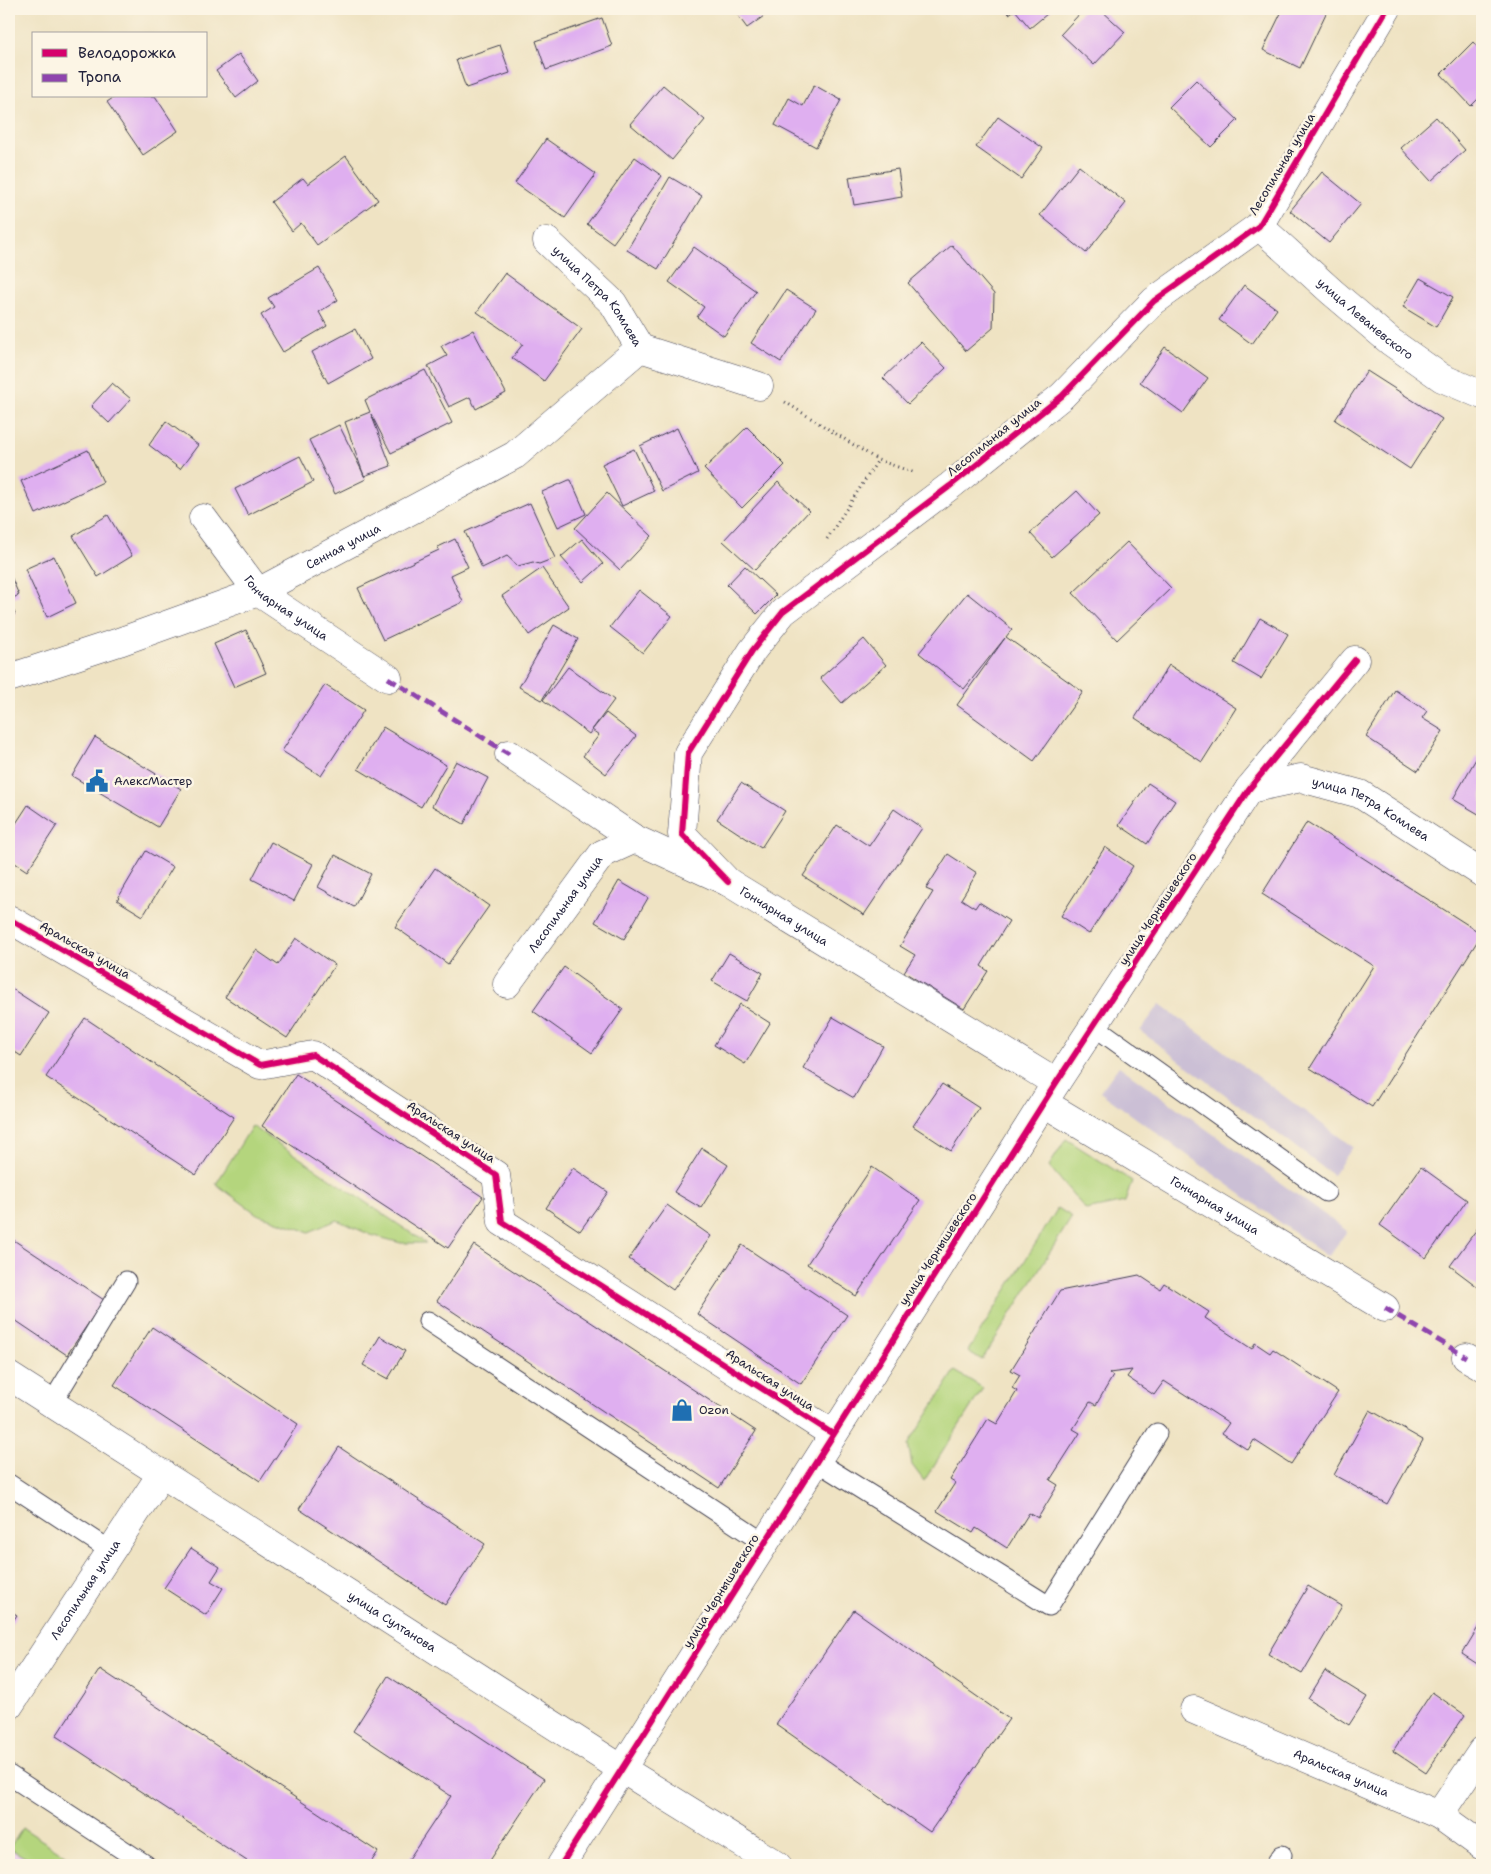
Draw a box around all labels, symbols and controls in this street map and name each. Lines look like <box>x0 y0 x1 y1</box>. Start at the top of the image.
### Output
legend <box>32 32 208 98</box>
text: Велодорожка <box>78 43 177 63</box>
text: Тропа <box>78 67 122 87</box>
street label: Лесопильная улица <box>1245 110 1319 218</box>
street label: улица Петра Комлева <box>549 242 646 350</box>
street label: улица Леваневского <box>1314 274 1416 363</box>
street label: Лесопильная улица <box>944 394 1045 480</box>
street label: Сенная улица <box>303 520 384 573</box>
street label: Гончарная улица <box>240 572 332 644</box>
public building icon: АлексМастер <box>84 768 110 794</box>
place label: АлексМастер <box>114 773 192 789</box>
street label: улица Петра Комлева <box>1310 773 1433 845</box>
street label: улица Чернышевского <box>1115 849 1201 969</box>
street label: Лесопильная улица <box>525 852 607 956</box>
street label: Гончарная улица <box>737 883 832 950</box>
street label: Аральская улица <box>37 918 134 983</box>
street label: Аральская улица <box>404 1097 499 1167</box>
street label: Гончарная улица <box>1167 1173 1262 1239</box>
street label: улица Чернышевского <box>895 1189 981 1309</box>
street label: Аральская улица <box>723 1345 818 1415</box>
shop icon: Ozon <box>669 1397 695 1423</box>
place label: Ozon <box>699 1402 729 1418</box>
street label: улица Чернышевского <box>679 1531 763 1651</box>
street label: Лесопильная улица <box>47 1536 124 1643</box>
street label: улица Султанова <box>345 1587 440 1656</box>
street label: Аральская улица <box>1291 1746 1392 1801</box>

